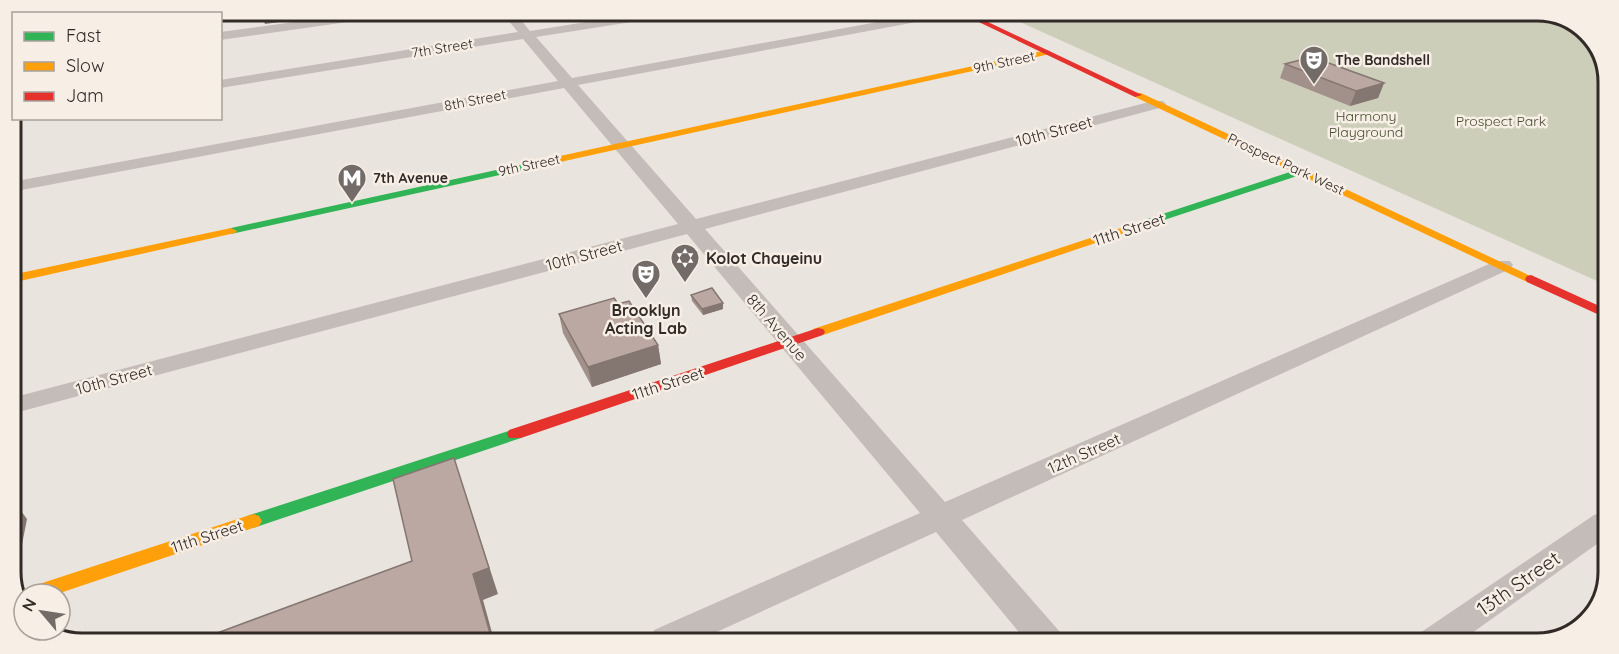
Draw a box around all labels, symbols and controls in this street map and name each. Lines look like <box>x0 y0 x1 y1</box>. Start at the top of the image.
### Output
legend <box>12 12 222 120</box>
text: Fast <box>66 24 101 47</box>
street label: 7th Street <box>410 34 474 62</box>
theatre icon: The Bandshell <box>1298 44 1330 86</box>
street label: 9th Street <box>972 47 1037 77</box>
place label: The Bandshell <box>1335 51 1430 69</box>
text: Slow <box>66 54 104 77</box>
text: Jam <box>66 84 104 107</box>
street label: 8th Street <box>443 85 508 115</box>
park label: Harmony Playground <box>1329 107 1403 141</box>
street label: 10th Street <box>1014 111 1094 151</box>
park label: Prospect Park <box>1456 112 1546 130</box>
street label: Prospect Park West <box>1225 129 1347 199</box>
street label: 9th Street <box>497 150 562 180</box>
metro station icon: 7th Avenue <box>336 162 368 204</box>
place label: 7th Avenue <box>373 169 448 187</box>
street label: 11th Street <box>1091 208 1167 250</box>
street label: 10th Street <box>544 235 624 275</box>
synagogue icon: Kolot Chayeinu <box>669 242 701 284</box>
place label: Kolot Chayeinu <box>706 248 822 268</box>
theatre icon: Brooklyn Acting Lab <box>630 258 662 300</box>
street label: 8th Avenue <box>742 289 812 365</box>
place label: Brooklyn Acting Lab <box>605 300 687 338</box>
street label: 10th Street <box>74 359 154 399</box>
street label: 11th Street <box>630 362 706 404</box>
street label: 12th Street <box>1045 428 1123 478</box>
street label: 11th Street <box>169 515 245 557</box>
street label: 13th Street <box>1471 545 1565 621</box>
north arrow <box>12 582 72 642</box>
text: N <box>17 595 40 615</box>

